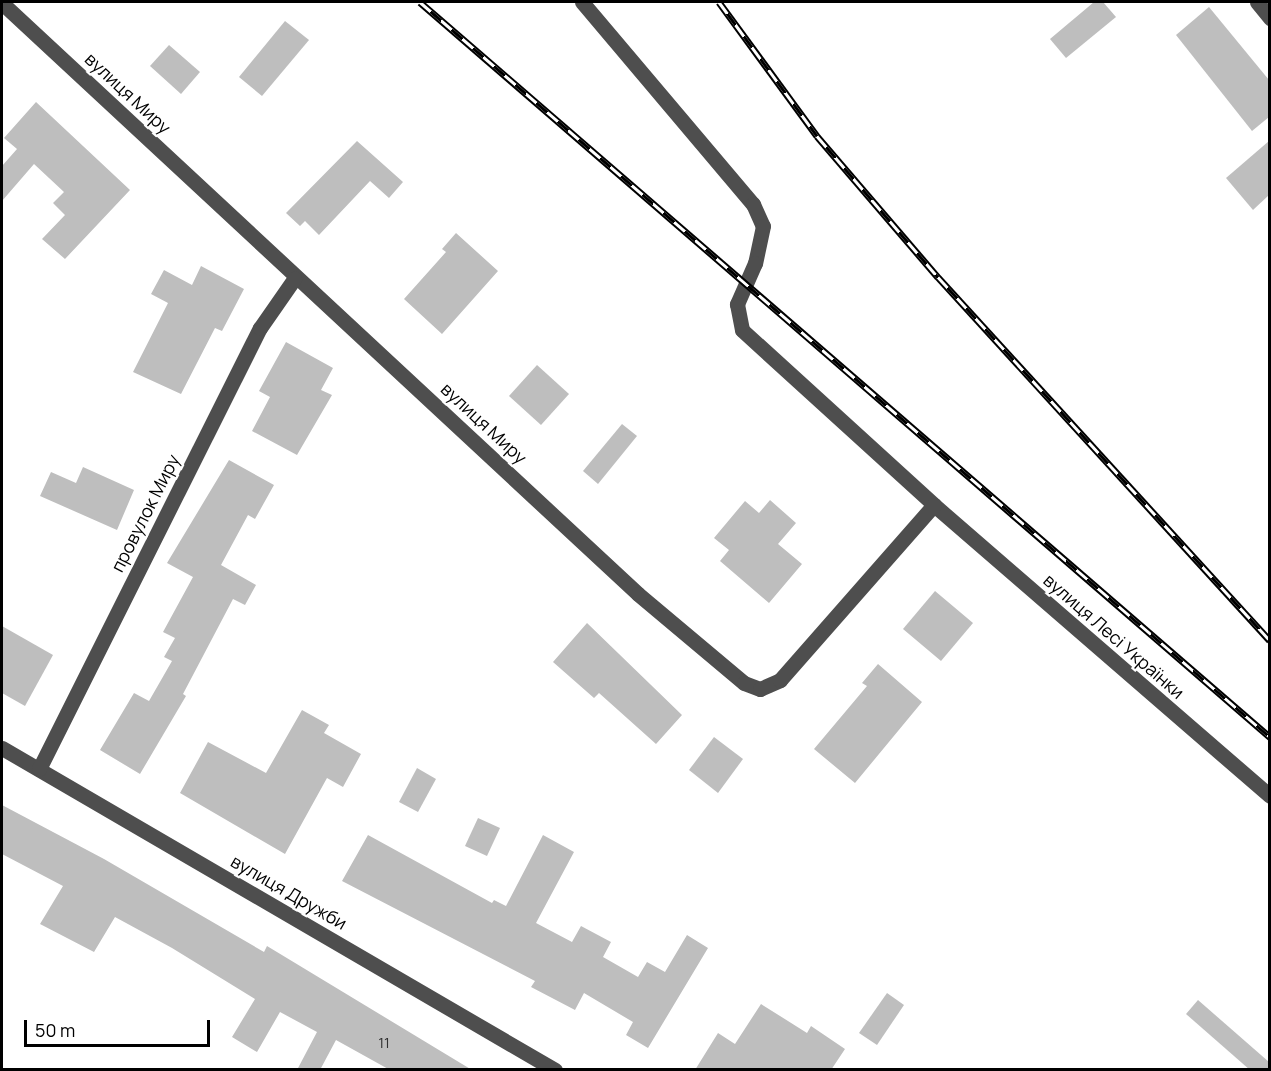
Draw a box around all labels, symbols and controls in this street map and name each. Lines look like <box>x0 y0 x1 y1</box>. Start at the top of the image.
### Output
street label: вулиця Миру <box>81 48 175 138</box>
street label: вулиця Миру <box>437 378 531 468</box>
street label: провулок Миру <box>106 451 184 575</box>
street label: вулиця Лесі Українки <box>1039 569 1189 703</box>
street label: вулиця Дружби <box>227 850 351 934</box>
scale bar <box>27 1008 213 1046</box>
text: 50 m <box>35 1018 75 1042</box>
house number: 11 <box>378 1034 390 1052</box>

